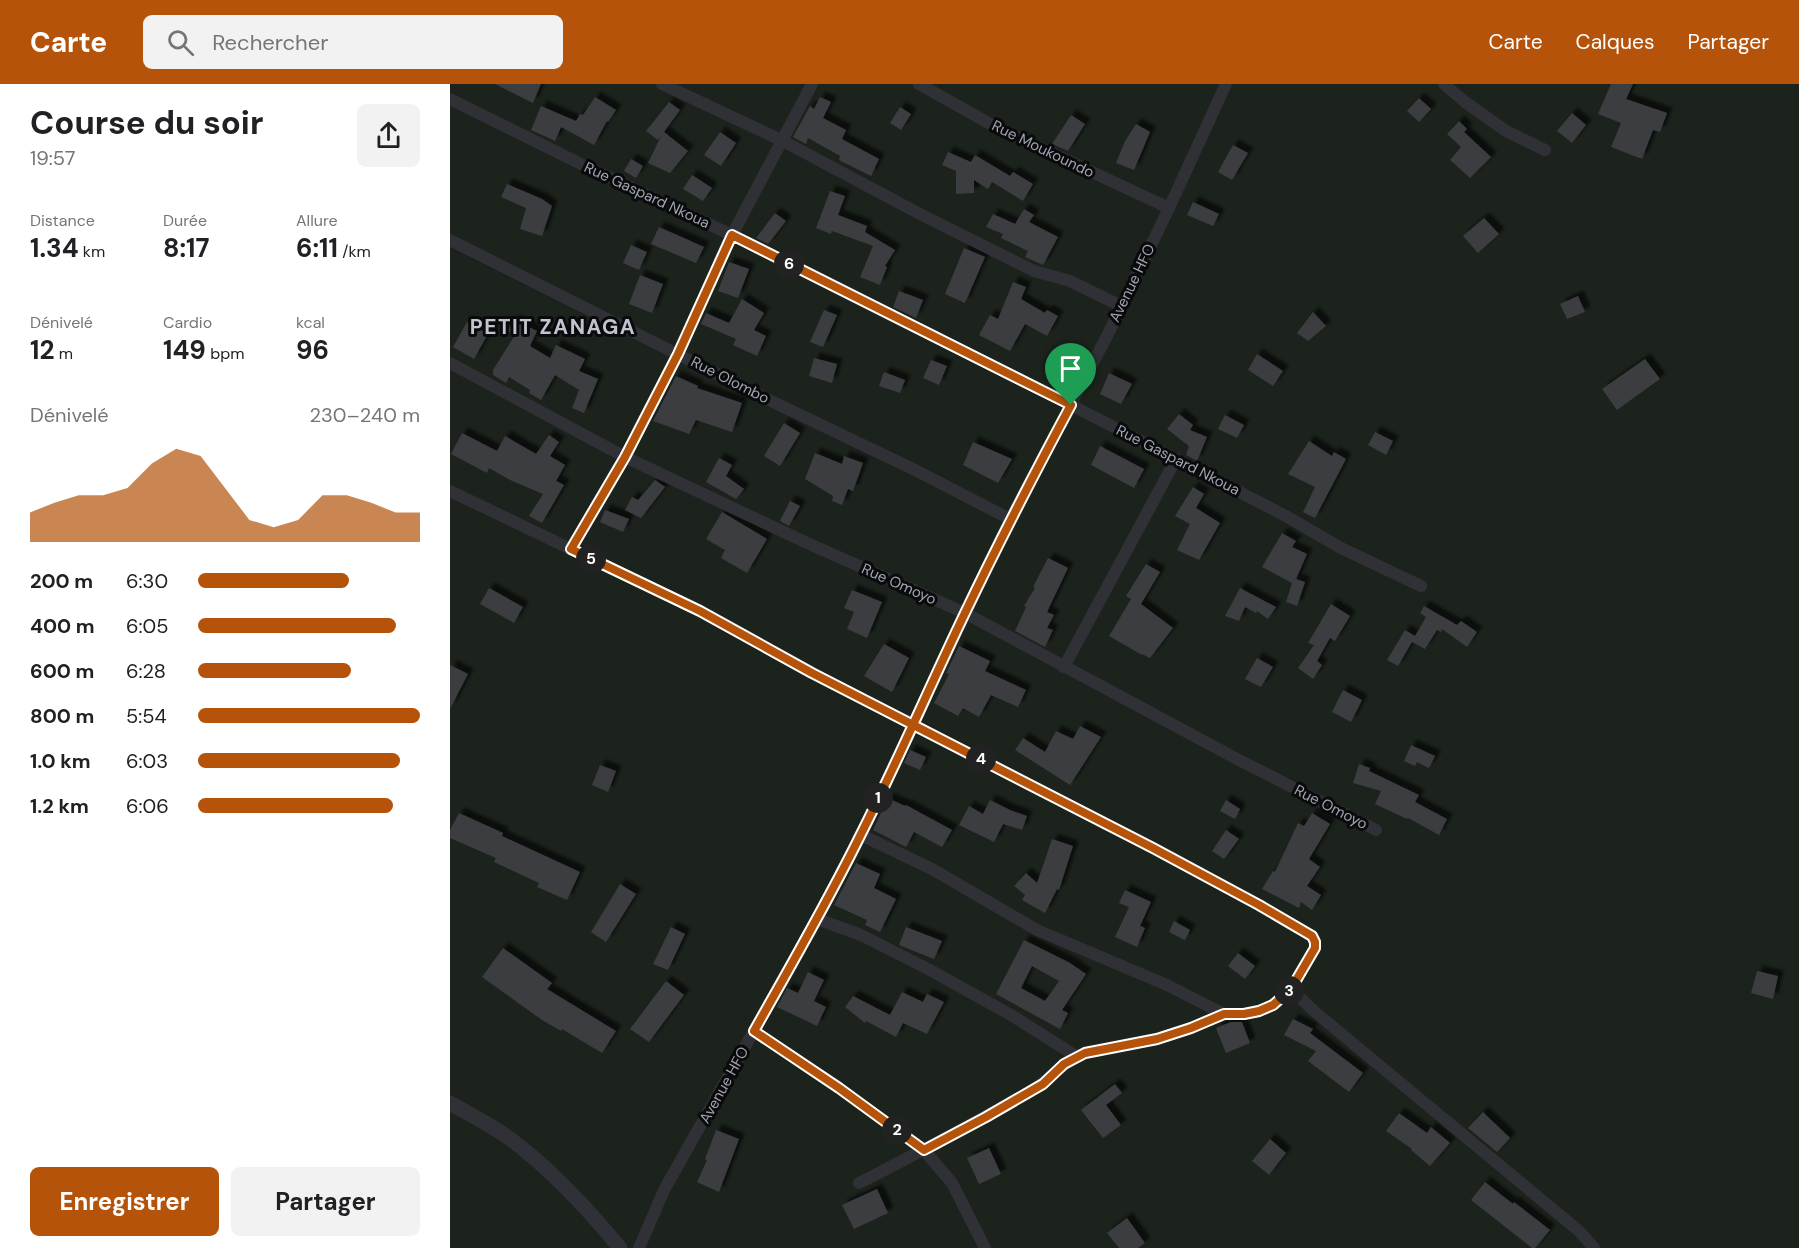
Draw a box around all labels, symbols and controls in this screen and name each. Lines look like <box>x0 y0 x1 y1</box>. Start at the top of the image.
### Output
search box <box>143 15 563 69</box>
text: Carte <box>30 24 107 61</box>
icon: search <box>164 26 197 59</box>
text: Rechercher <box>212 28 328 57</box>
text: Carte <box>1488 28 1543 56</box>
text: Calques <box>1576 28 1654 56</box>
text: Partager <box>1687 28 1769 56</box>
text: Course du soir <box>30 101 263 144</box>
button: share <box>357 104 420 167</box>
street label: Rue Moukoundo <box>988 116 1098 182</box>
text: 19:57 <box>30 145 75 171</box>
street label: Rue Gaspard Nkoua <box>581 157 713 233</box>
text: Distance <box>30 210 95 231</box>
text: Durée <box>163 210 207 231</box>
text: Allure <box>296 210 338 231</box>
text: 1.34 <box>30 231 79 265</box>
text: 8:17 <box>163 231 210 265</box>
text: 6:11 <box>296 231 338 265</box>
text: km <box>79 241 105 262</box>
text: /km <box>338 241 371 262</box>
street label: Avenue HFO <box>1104 241 1160 325</box>
pin: 6 <box>774 249 804 279</box>
text: 6 <box>784 253 794 274</box>
text: Dénivelé <box>30 312 93 333</box>
text: Cardio <box>163 312 212 333</box>
text: kcal <box>296 312 325 333</box>
district label: PETIT ZANAGA <box>470 313 636 341</box>
text: 12 <box>30 333 54 367</box>
text: 149 <box>163 333 206 367</box>
text: 96 <box>296 333 329 367</box>
text: m <box>54 343 73 364</box>
text: bpm <box>206 343 244 364</box>
pin <box>1045 343 1096 405</box>
street label: Rue Olombo <box>687 352 773 408</box>
icon: arrive <box>1054 352 1087 385</box>
text: Dénivelé <box>30 402 109 428</box>
text: 230–240 m <box>309 402 420 428</box>
street label: Rue Gaspard Nkoua <box>1113 420 1243 500</box>
pin: 5 <box>576 544 606 574</box>
text: 5 <box>586 548 596 569</box>
street label: Rue Omoyo <box>858 559 940 609</box>
text: 200 m <box>30 568 93 594</box>
text: 6:30 <box>126 568 168 594</box>
text: 400 m <box>30 613 95 639</box>
text: 6:05 <box>126 613 168 639</box>
text: 600 m <box>30 658 94 684</box>
text: 6:28 <box>126 658 166 684</box>
text: 800 m <box>30 703 94 729</box>
text: 5:54 <box>126 703 167 729</box>
pin: 4 <box>966 744 996 774</box>
text: 1.0 km <box>30 748 91 774</box>
text: 6:03 <box>126 748 168 774</box>
text: 4 <box>976 748 986 769</box>
street label: Rue Omoyo <box>1291 780 1371 834</box>
pin: 1 <box>863 783 893 813</box>
text: 1 <box>875 787 881 808</box>
text: 1.2 km <box>30 793 89 819</box>
text: 6:06 <box>126 793 169 819</box>
pin: 3 <box>1274 976 1304 1006</box>
text: 3 <box>1284 980 1294 1001</box>
street label: Avenue HFO <box>695 1043 753 1127</box>
pin: 2 <box>882 1115 912 1145</box>
text: 2 <box>892 1119 902 1140</box>
button: Enregistrer <box>30 1167 219 1236</box>
button: Partager <box>231 1167 420 1236</box>

